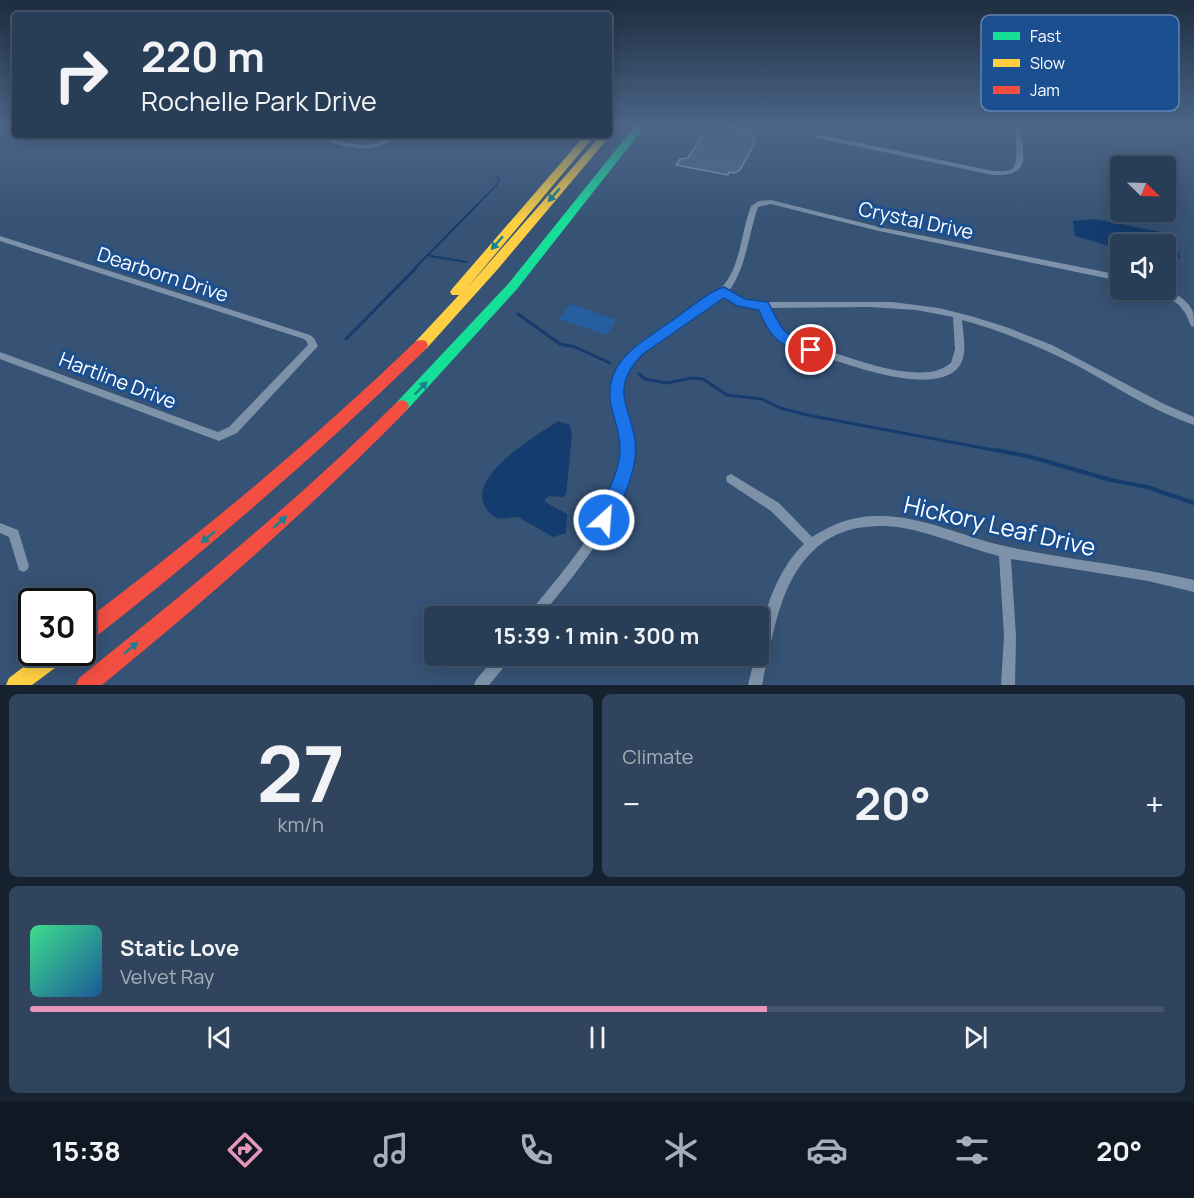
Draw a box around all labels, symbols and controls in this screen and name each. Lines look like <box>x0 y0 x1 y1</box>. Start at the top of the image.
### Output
legend <box>981 15 1179 111</box>
text: Fast <box>1030 25 1061 47</box>
text: 220 m <box>141 27 265 85</box>
icon: right <box>42 36 120 114</box>
text: Slow <box>1030 52 1065 74</box>
text: Jam <box>1030 79 1060 101</box>
text: Rochelle Park Drive <box>141 82 377 119</box>
north arrow <box>1110 156 1176 222</box>
map controls <box>1110 156 1176 300</box>
one-way arrow <box>548 187 561 202</box>
street label: Crystal Drive <box>856 195 976 245</box>
button: sound <box>1110 234 1176 300</box>
one-way arrow <box>491 235 504 250</box>
street label: Dearborn Drive <box>94 240 232 308</box>
pin <box>785 324 836 375</box>
icon: arrive <box>794 333 827 366</box>
street label: Hartline Drive <box>55 345 181 415</box>
one-way arrow <box>414 381 428 395</box>
street label: Hickory Leaf Drive <box>901 487 1099 563</box>
position arrow <box>572 488 636 552</box>
one-way arrow <box>272 516 287 529</box>
one-way arrow <box>200 530 216 543</box>
speed limit sign: 30 <box>18 588 96 666</box>
text: 15:39 · 1 min · 300 m <box>494 621 699 651</box>
one-way arrow <box>123 642 139 655</box>
text: 27 <box>257 719 345 825</box>
text: Climate <box>623 743 694 770</box>
text: 20° <box>854 772 931 834</box>
text: − <box>623 781 640 826</box>
text: + <box>1145 781 1164 826</box>
text: km/h <box>277 811 324 838</box>
text: Static Love <box>120 933 239 963</box>
text: Velvet Ray <box>120 963 214 990</box>
icon: previous <box>203 1021 236 1054</box>
icon: pause <box>581 1021 614 1054</box>
icon: next <box>959 1021 992 1054</box>
icon: directions <box>224 1129 266 1171</box>
icon: music <box>370 1129 412 1171</box>
icon: phone <box>515 1129 557 1171</box>
icon: climate <box>660 1129 702 1171</box>
icon: car <box>806 1129 848 1171</box>
icon: filters <box>951 1129 993 1171</box>
text: 15:38 <box>52 1132 121 1169</box>
text: 20° <box>1096 1132 1142 1169</box>

